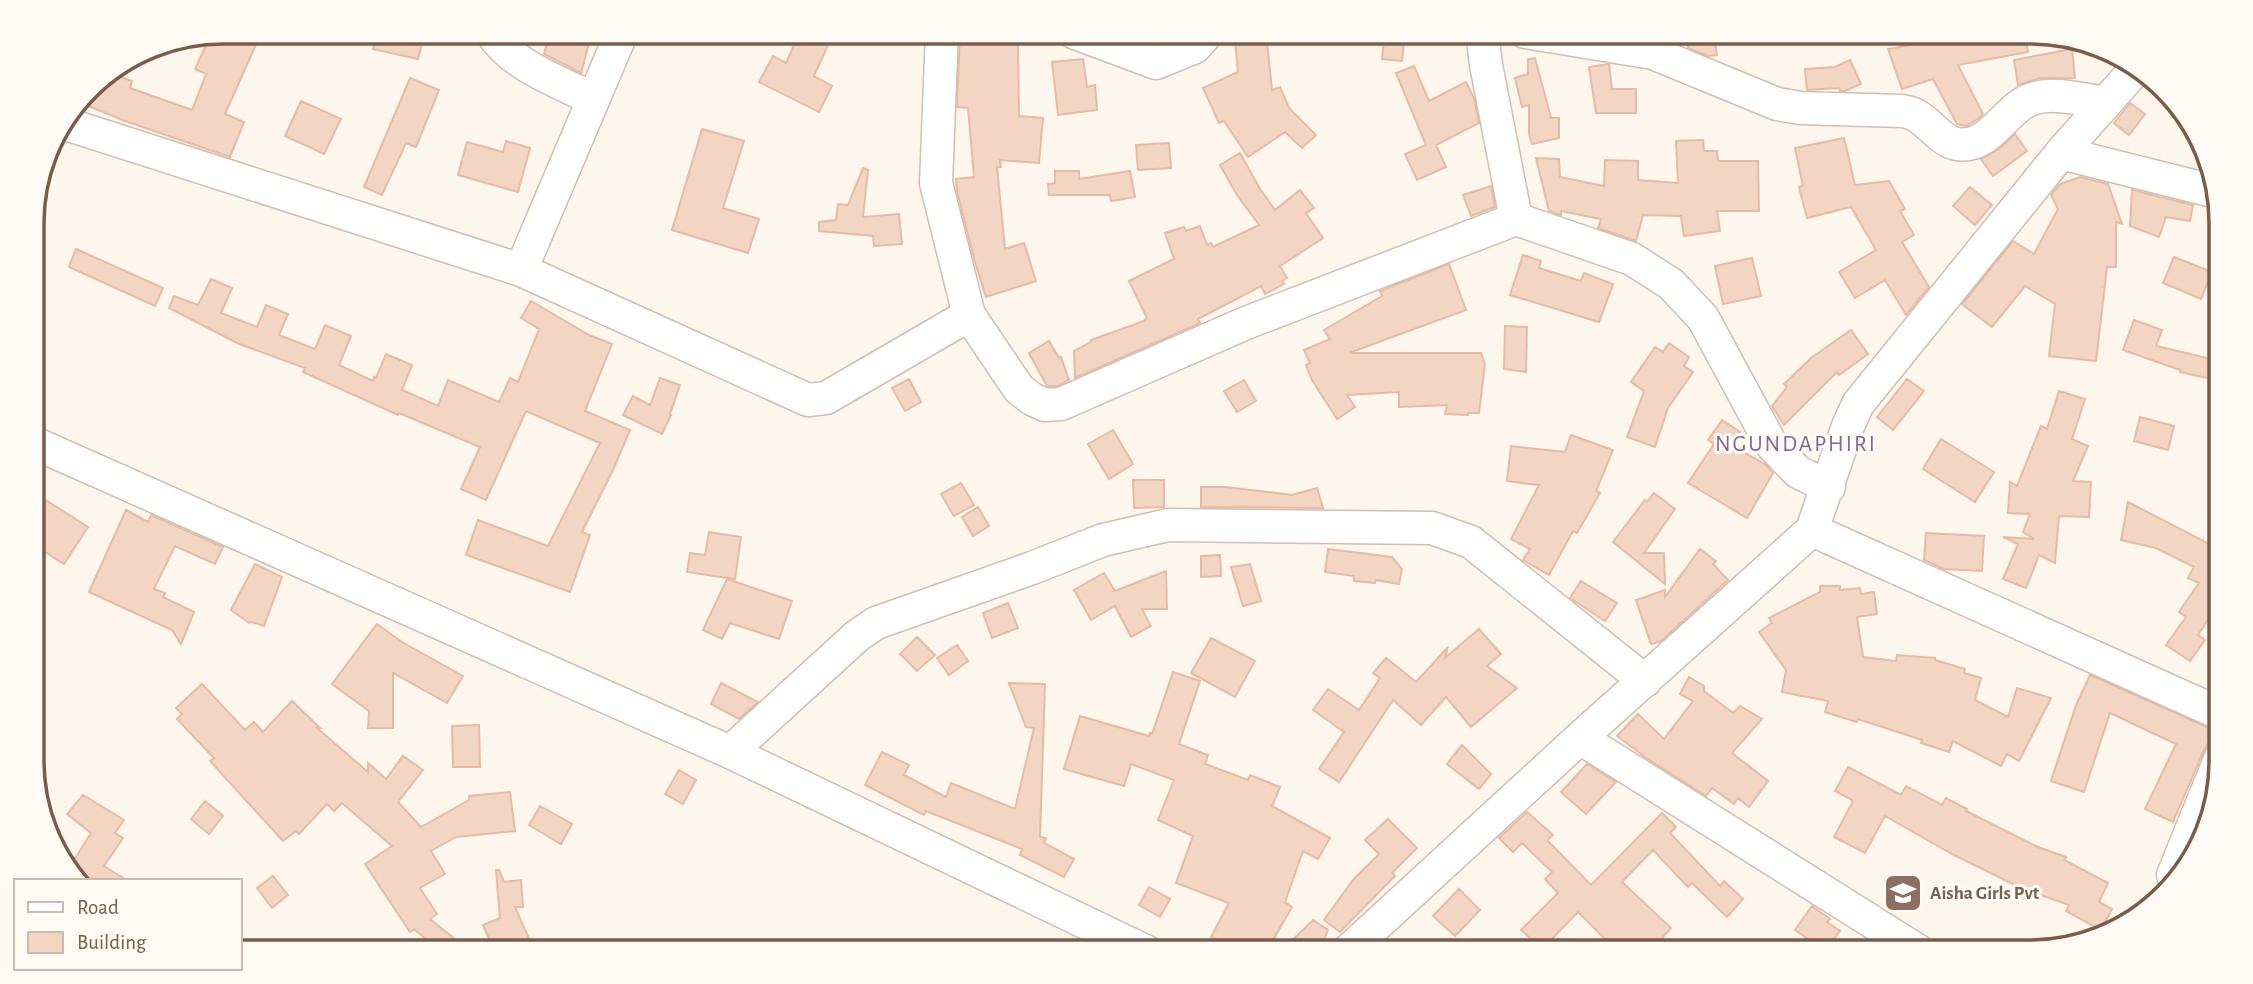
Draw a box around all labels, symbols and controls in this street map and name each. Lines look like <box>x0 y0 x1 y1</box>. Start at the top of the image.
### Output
district label: NGUNDAPHIRI <box>1715 433 1877 456</box>
school or university icon: Aisha Girls Pvt <box>1882 872 1924 914</box>
legend <box>14 879 242 970</box>
place label: Aisha Girls Pvt <box>1930 884 2040 903</box>
text: Road <box>77 897 119 918</box>
text: Building <box>77 932 147 953</box>

